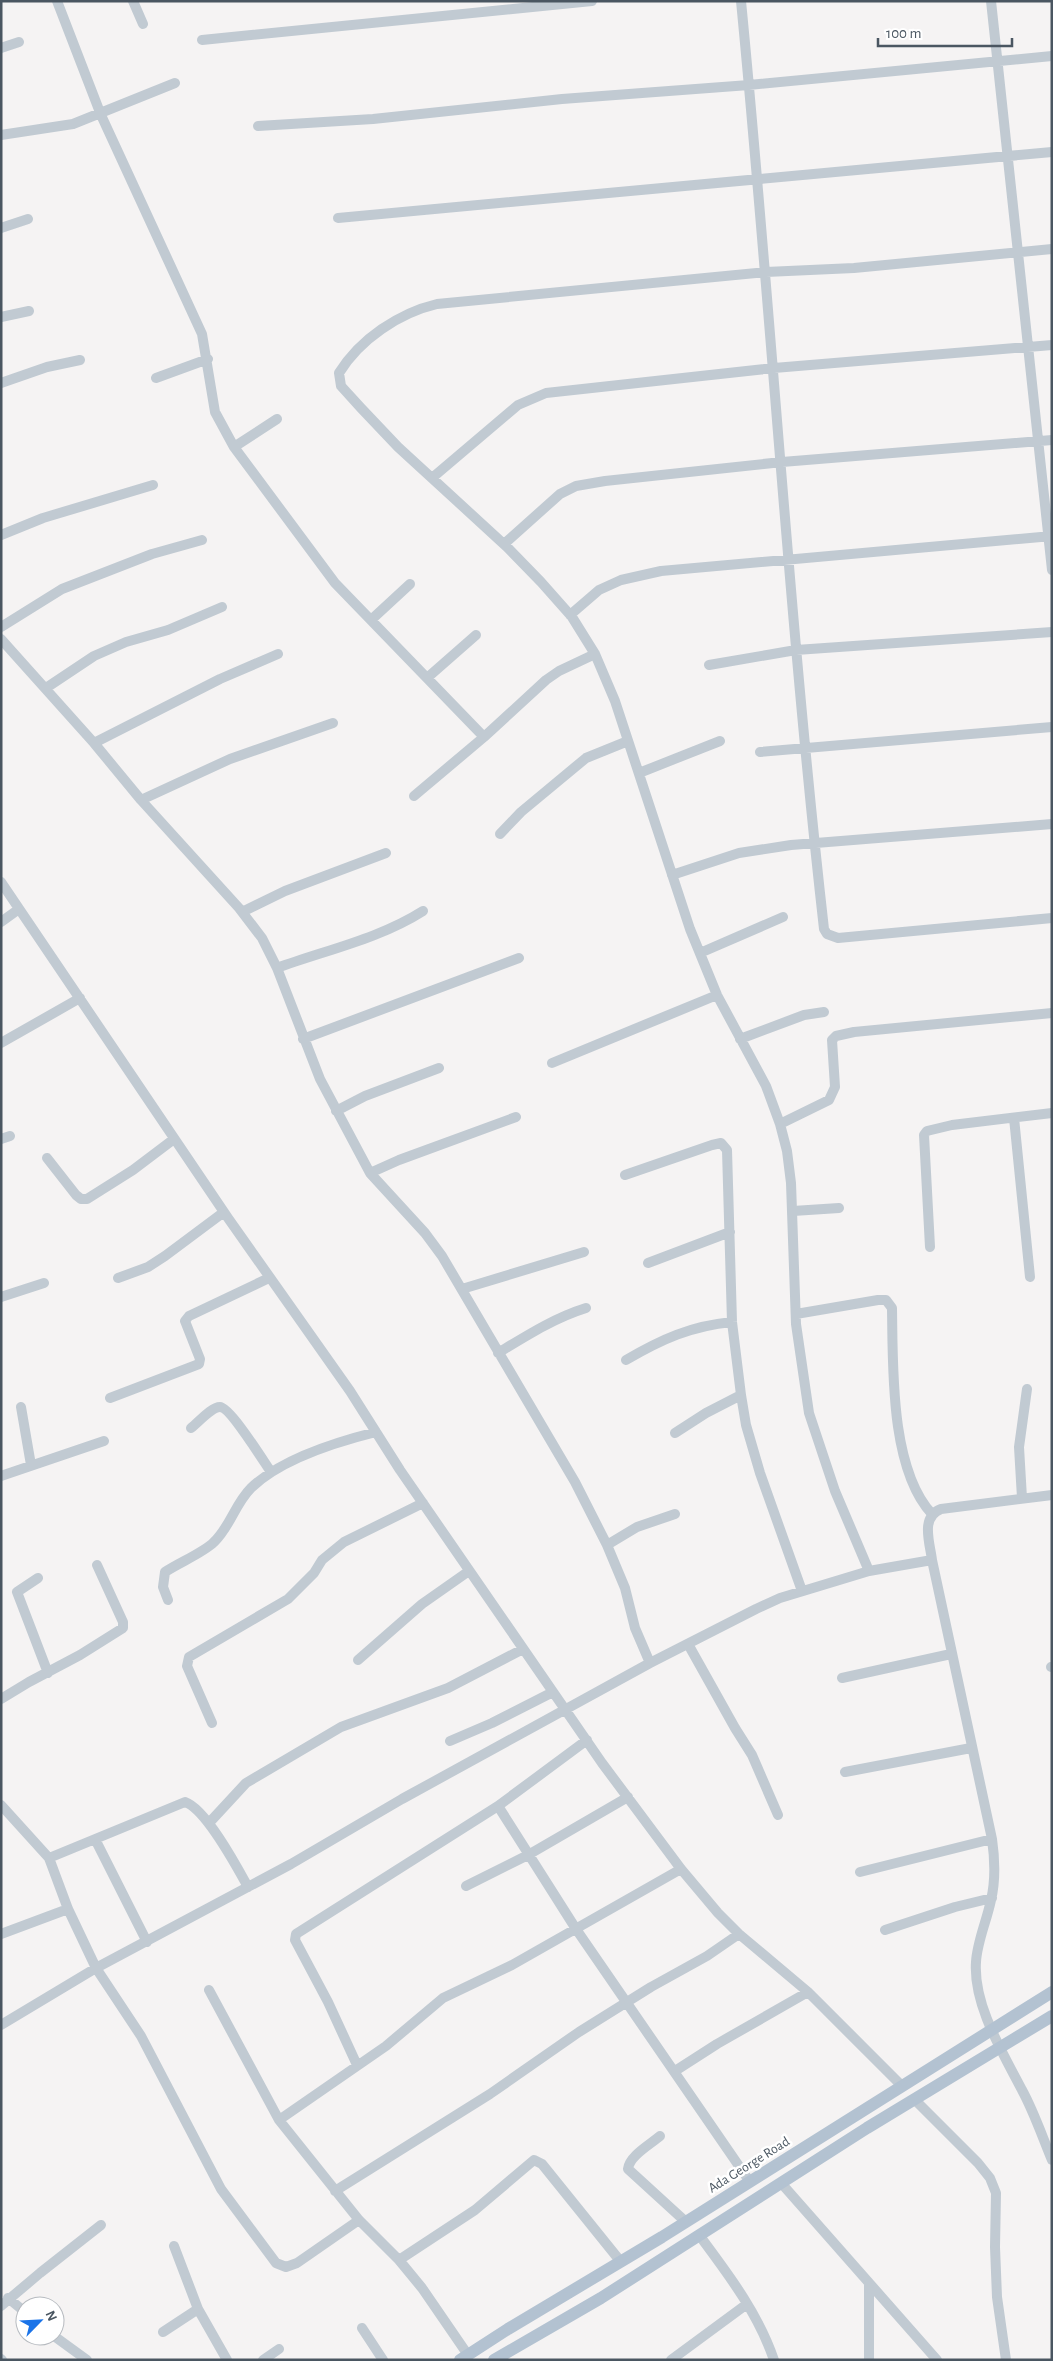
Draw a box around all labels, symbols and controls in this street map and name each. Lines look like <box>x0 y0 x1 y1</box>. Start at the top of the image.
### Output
scale bar <box>878 15 1012 47</box>
text: 100 m <box>886 26 921 41</box>
street label: Ada George Road <box>706 2134 792 2196</box>
north arrow <box>15 2296 65 2346</box>
text: N <box>43 2309 59 2323</box>

